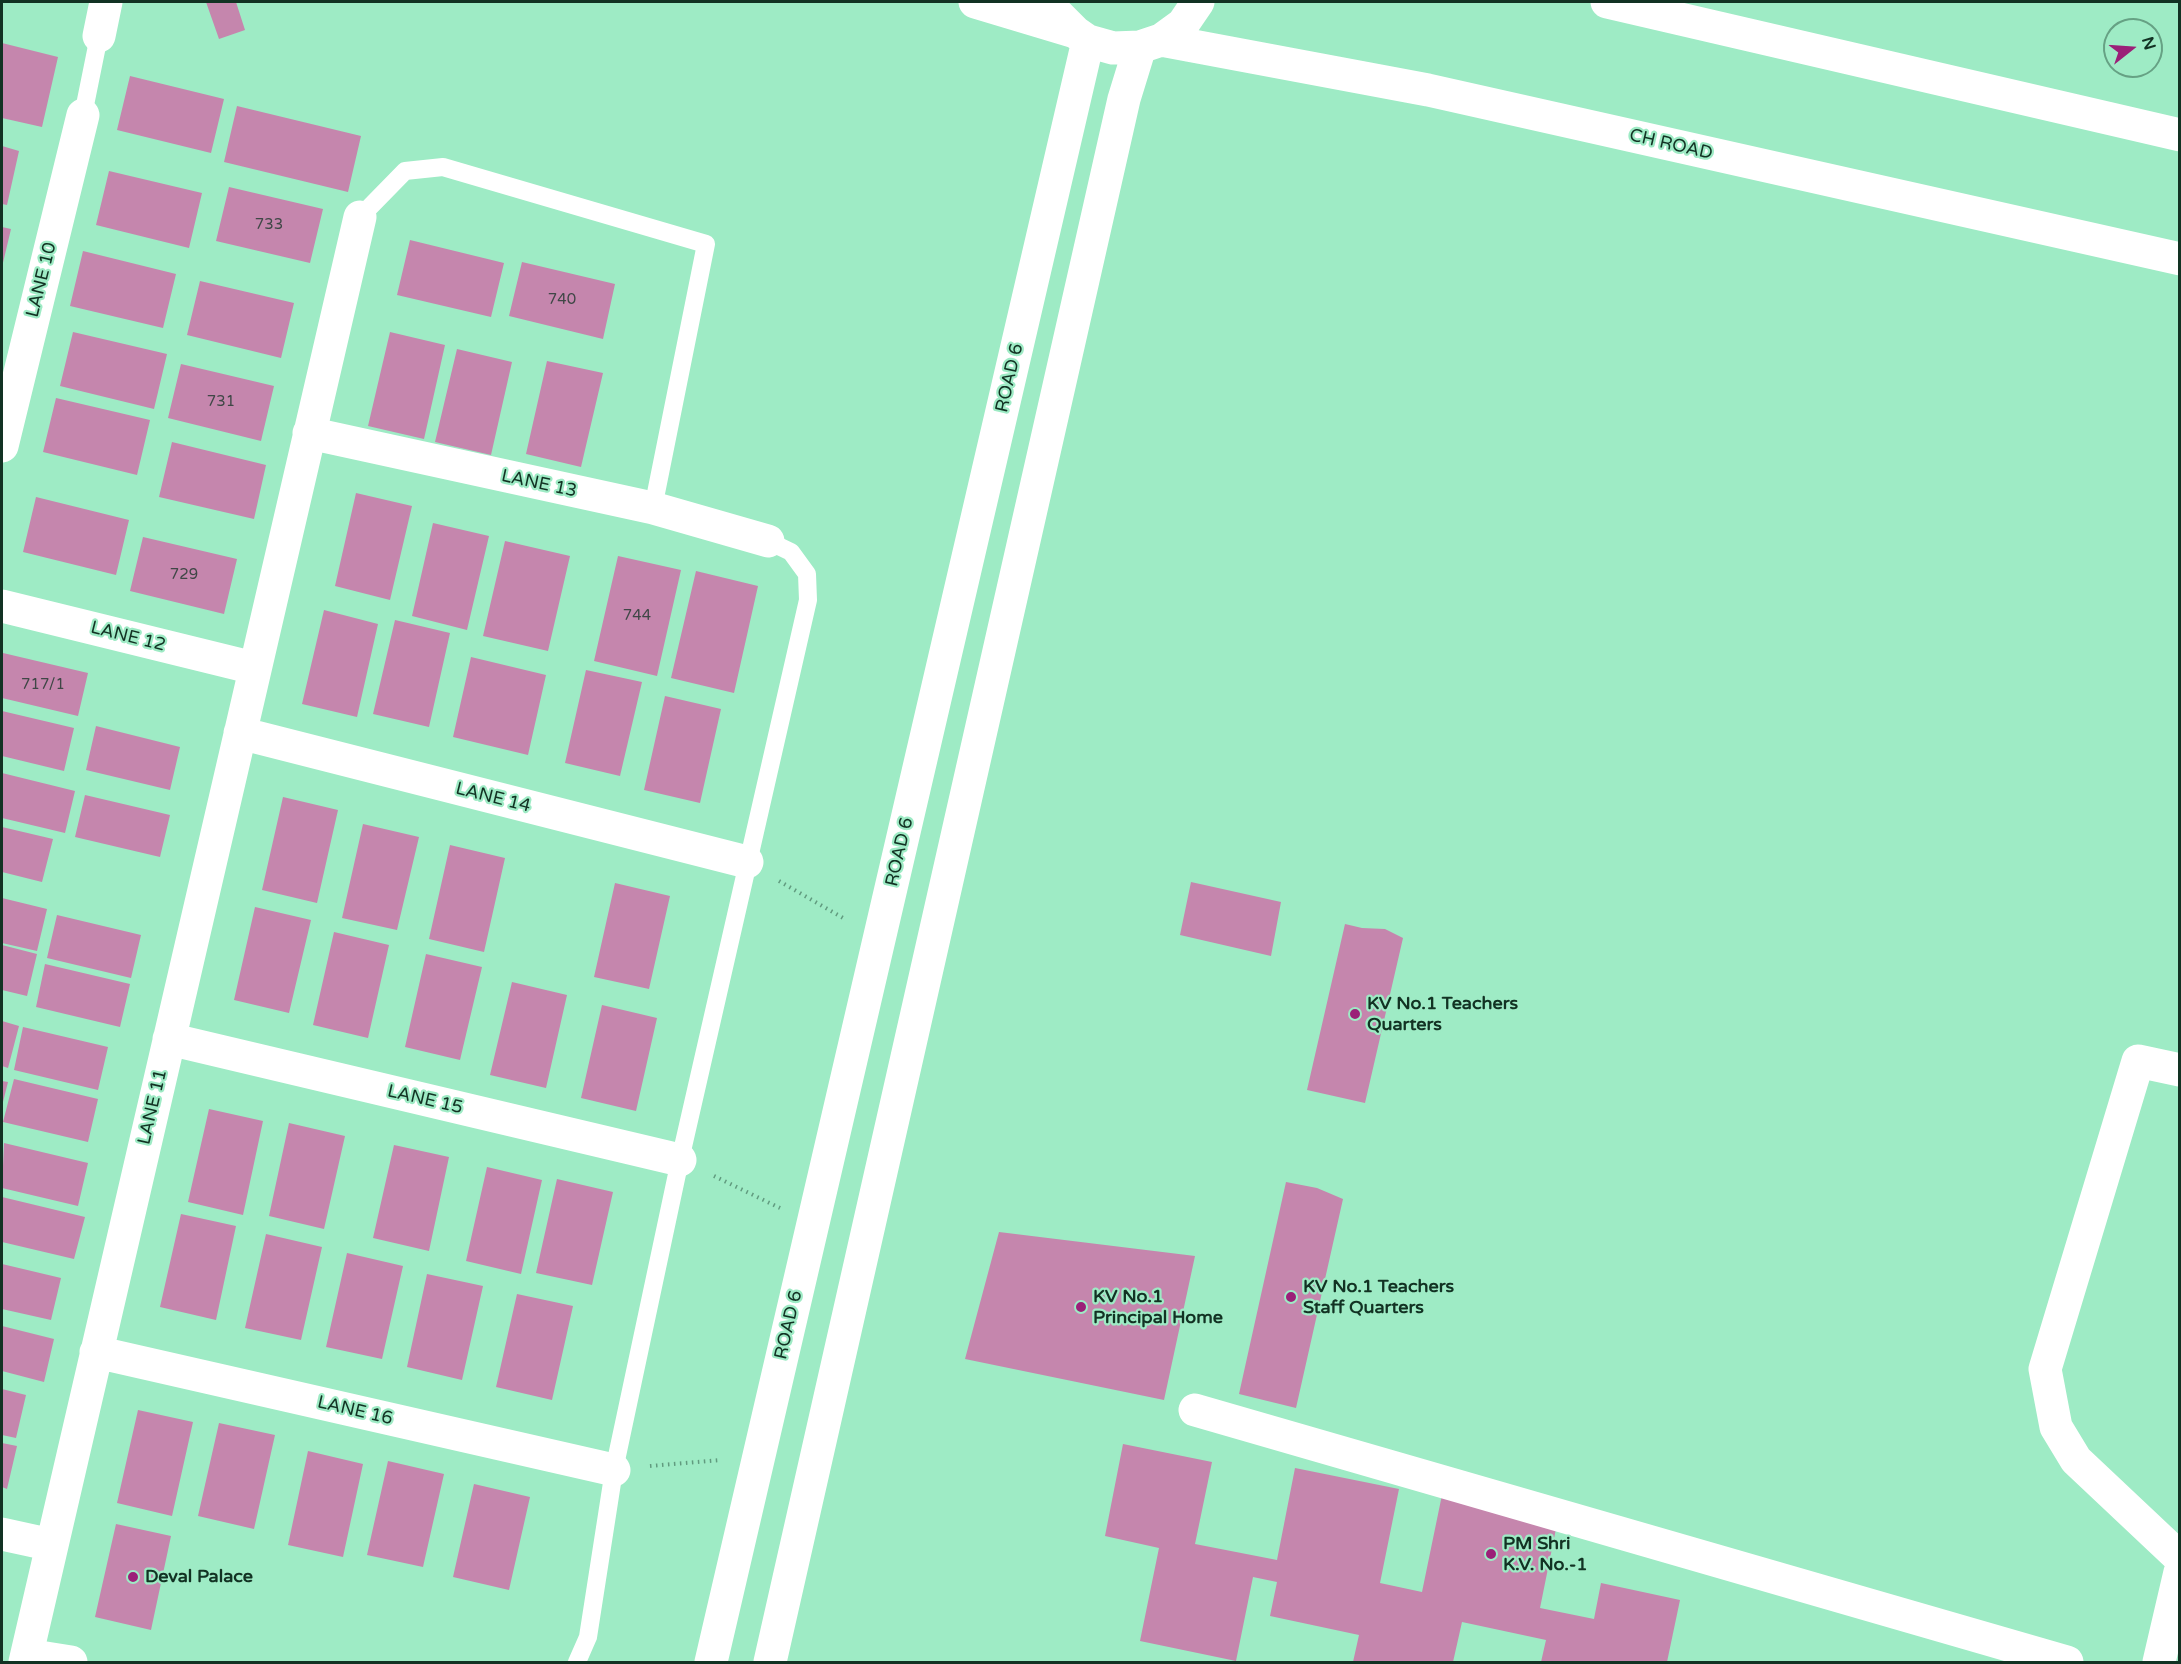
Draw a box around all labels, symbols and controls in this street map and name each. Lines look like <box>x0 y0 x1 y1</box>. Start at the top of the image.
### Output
north arrow <box>2103 18 2163 78</box>
text: N <box>2137 34 2160 52</box>
street label: CH ROAD <box>1627 125 1715 165</box>
house number: 733 <box>255 216 283 234</box>
street label: LANE 10 <box>22 240 62 320</box>
house number: 740 <box>548 291 576 309</box>
street label: ROAD 6 <box>992 341 1028 415</box>
house number: 731 <box>207 393 235 411</box>
street label: LANE 13 <box>499 465 579 503</box>
house number: 729 <box>170 566 198 584</box>
house number: 744 <box>623 607 651 625</box>
street label: LANE 12 <box>88 617 168 657</box>
house number: 717/1 <box>21 676 65 694</box>
street label: LANE 14 <box>453 778 533 818</box>
street label: ROAD 6 <box>882 815 918 889</box>
place label: KV No.1 Teachers Quarters <box>1367 993 1518 1036</box>
marker: KV No.1 Teachers Quarters <box>1348 1007 1362 1021</box>
street label: LANE 11 <box>134 1067 172 1147</box>
street label: LANE 15 <box>385 1081 465 1119</box>
place label: KV No.1 Teachers Staff Quarters <box>1303 1276 1454 1318</box>
place label: KV No.1 Principal Home <box>1093 1286 1223 1328</box>
street label: ROAD 6 <box>771 1288 807 1362</box>
marker: KV No.1 Teachers Staff Quarters <box>1284 1290 1298 1304</box>
marker: KV No.1 Principal Home <box>1074 1300 1088 1314</box>
street label: LANE 16 <box>315 1392 395 1430</box>
place label: PM Shri K.V. No.-1 <box>1503 1533 1588 1576</box>
marker: PM Shri K.V. No.-1 <box>1484 1547 1498 1561</box>
place label: Deval Palace <box>145 1566 253 1588</box>
marker: Deval Palace <box>126 1570 140 1584</box>

